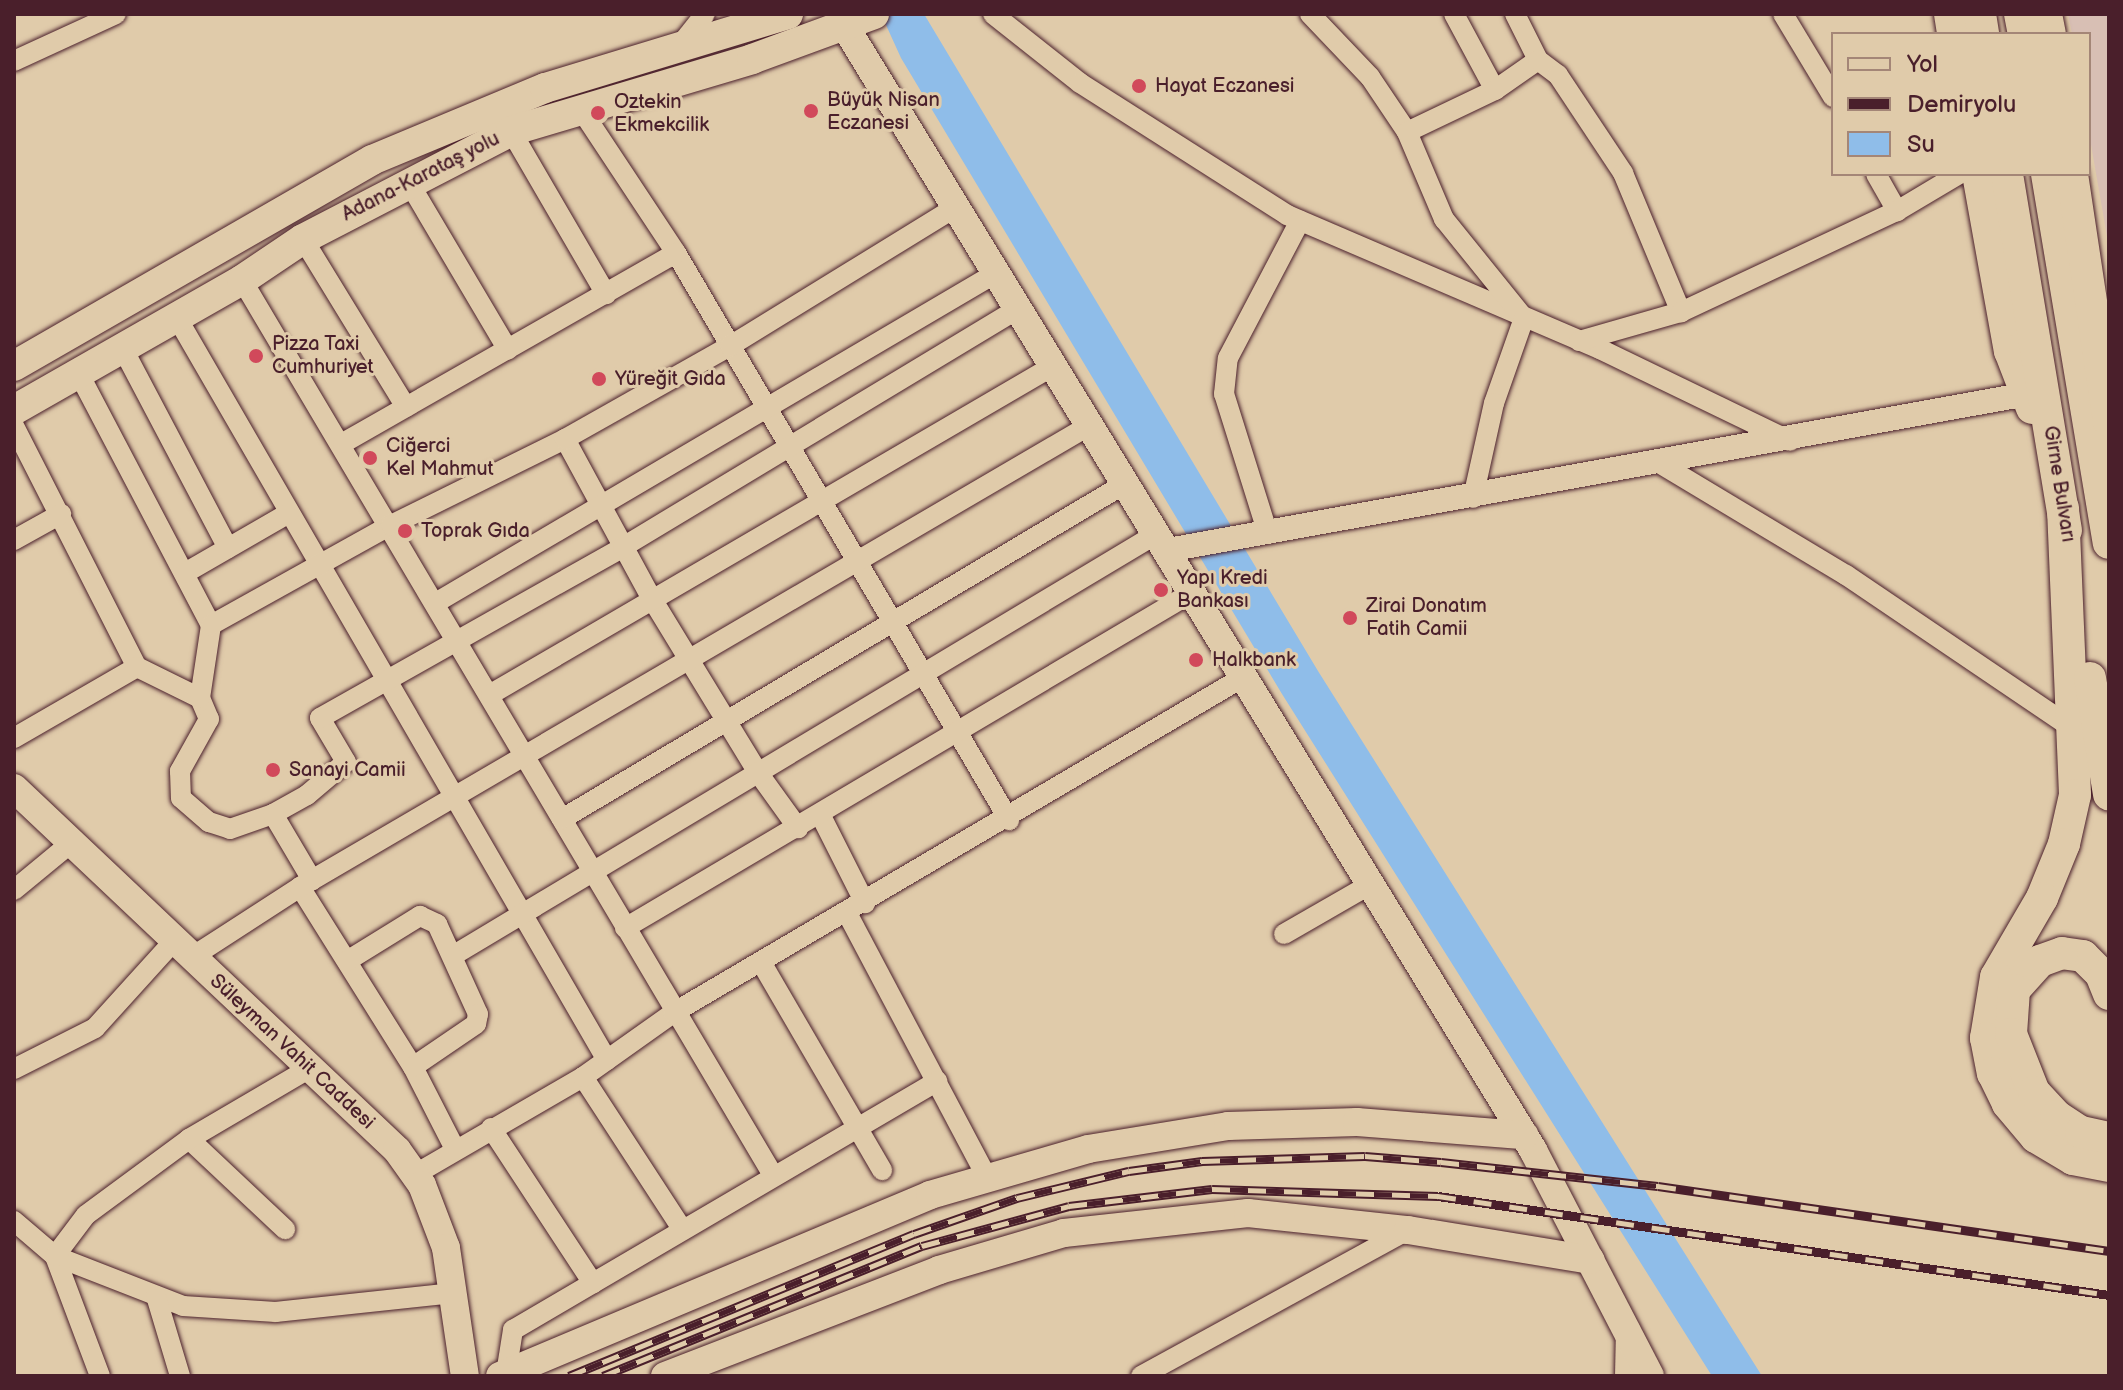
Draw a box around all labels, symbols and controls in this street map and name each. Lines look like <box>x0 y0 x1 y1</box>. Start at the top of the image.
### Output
legend <box>1831 32 2091 176</box>
text: Yol <box>1907 50 1938 79</box>
place label: Hayat Eczanesi <box>1155 74 1294 98</box>
marker: Hayat Eczanesi <box>1130 77 1148 95</box>
place label: Büyük Nisan Eczanesi <box>827 88 940 135</box>
place label: Oztekin Ekmekcilik <box>614 90 709 137</box>
text: Demiryolu <box>1907 90 2016 119</box>
marker: Büyük Nisan Eczanesi <box>802 102 820 120</box>
marker: Oztekin Ekmekcilik <box>589 104 607 122</box>
street label: Adana-Karataş yolu <box>338 127 504 227</box>
text: Su <box>1907 130 1935 159</box>
place label: Pizza Taxi Cumhuriyet <box>272 332 374 379</box>
marker: Pizza Taxi Cumhuriyet <box>247 347 265 365</box>
place label: Yüreğit Gıda <box>615 367 726 391</box>
marker: Yüreğit Gıda <box>590 370 608 388</box>
street label: Girne Bulvarı <box>2038 424 2080 544</box>
place label: Ciğerci Kel Mahmut <box>386 434 494 481</box>
marker: Ciğerci Kel Mahmut <box>361 449 379 467</box>
place label: Toprak Gıda <box>421 519 530 543</box>
marker: Toprak Gıda <box>396 522 414 540</box>
place label: Yapı Kredi Bankası <box>1177 566 1268 613</box>
marker: Yapı Kredi Bankası <box>1152 581 1170 599</box>
place label: Zirai Donatım Fatih Camii <box>1366 594 1487 641</box>
marker: Zirai Donatım Fatih Camii <box>1341 609 1359 627</box>
place label: Halkbank <box>1212 648 1296 672</box>
marker: Halkbank <box>1187 651 1205 669</box>
place label: Sanayi Camii <box>289 758 406 782</box>
marker: Sanayi Camii <box>264 761 282 779</box>
street label: Süleyman Vahit Caddesi <box>204 969 380 1135</box>

